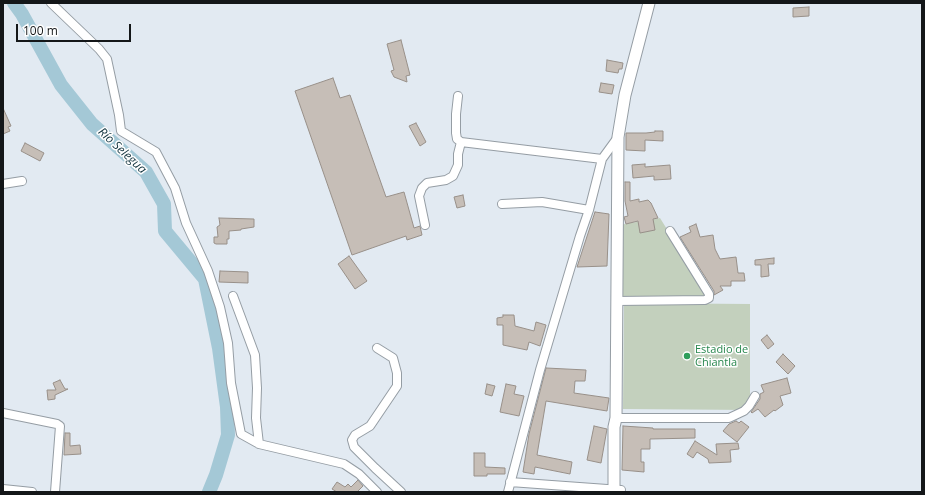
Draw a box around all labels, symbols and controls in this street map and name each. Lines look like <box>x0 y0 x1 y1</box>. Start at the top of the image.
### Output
scale bar <box>18 16 133 42</box>
text: 100 m <box>23 22 58 39</box>
water label: Río Selegua <box>95 125 149 177</box>
place label: Estadio de Chiantla <box>695 343 748 369</box>
marker: Estadio de Chiantla <box>682 351 692 361</box>

